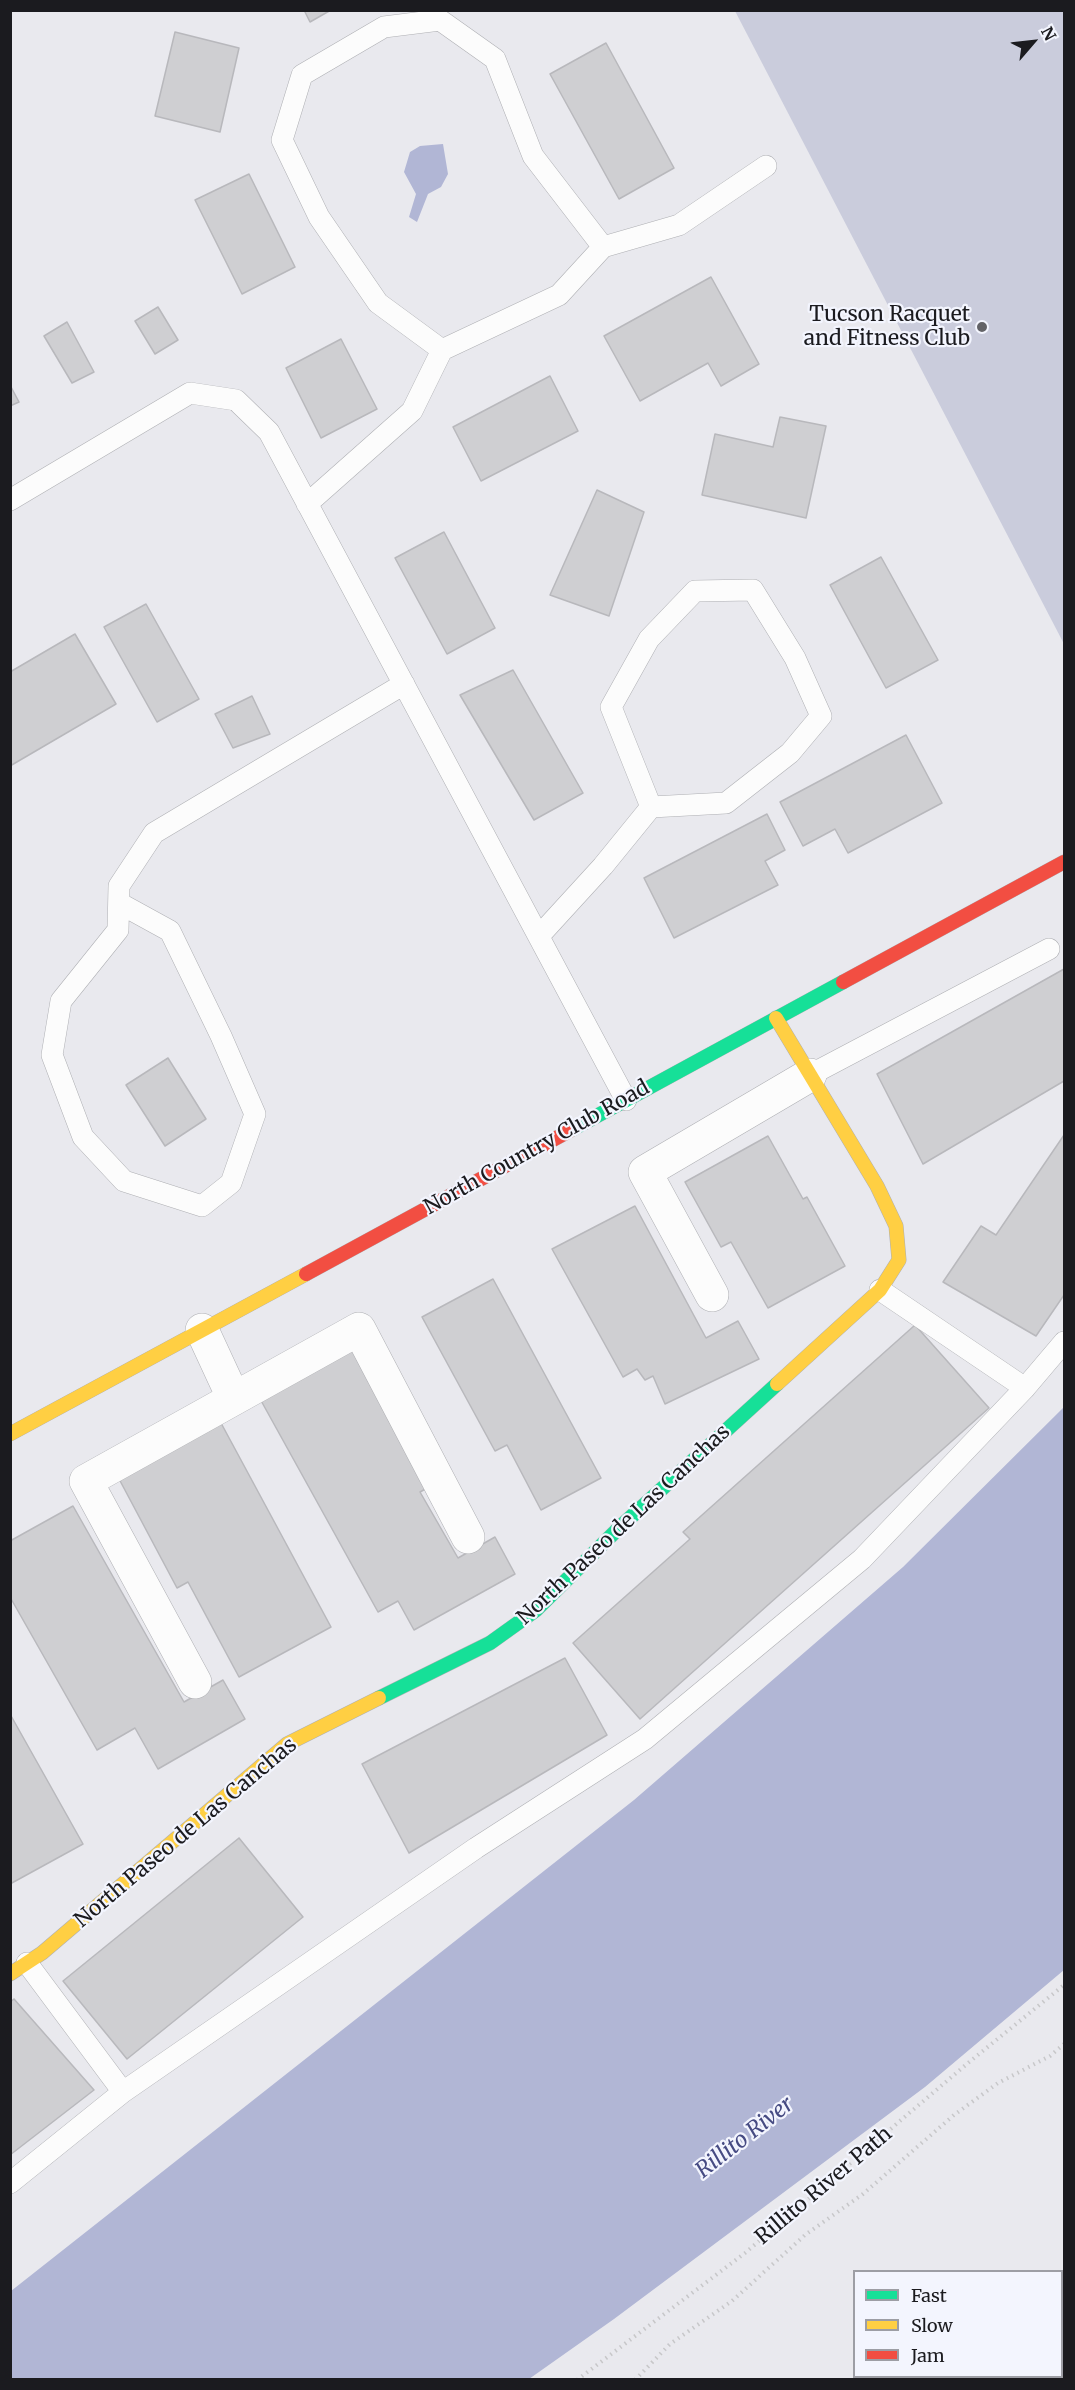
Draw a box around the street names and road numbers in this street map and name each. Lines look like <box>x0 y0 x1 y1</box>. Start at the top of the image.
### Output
street label: North Country Club Road <box>420 1076 654 1220</box>
street label: North Paseo de Las Canchas <box>512 1420 736 1630</box>
street label: North Paseo de Las Canchas <box>70 1733 302 1933</box>
street label: Rillito River Path <box>751 2122 897 2250</box>

